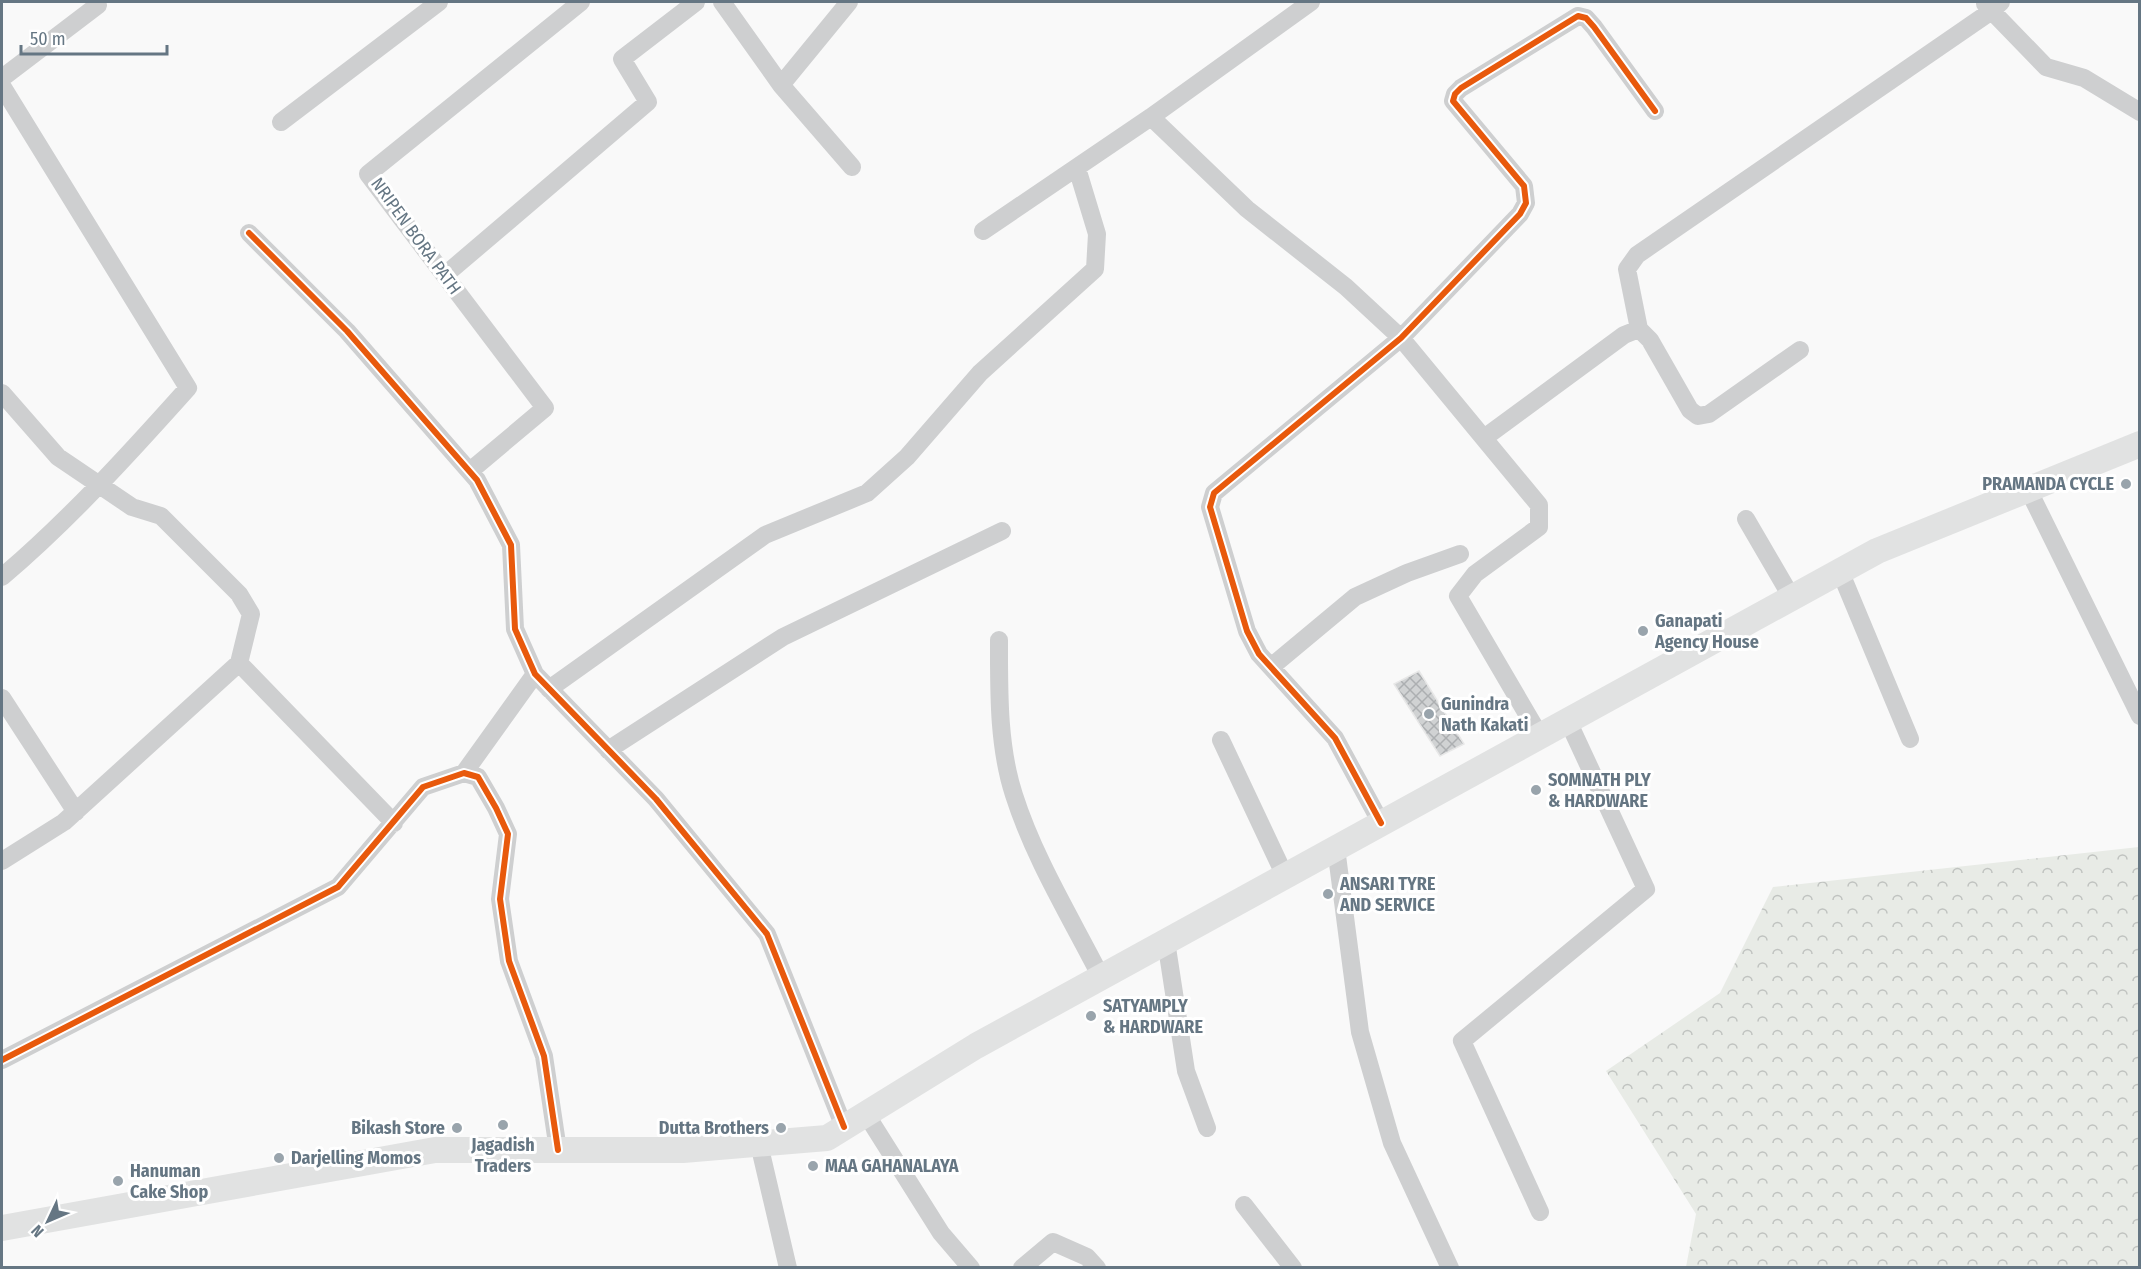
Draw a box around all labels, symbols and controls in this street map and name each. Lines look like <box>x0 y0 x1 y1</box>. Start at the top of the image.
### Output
scale bar <box>21 18 166 56</box>
text: 50 m <box>30 28 66 50</box>
street label: NRIPEN BORA PATH <box>366 173 466 299</box>
place label: PRAMANDA CYCLE <box>1982 473 2114 495</box>
marker: PRAMANDA CYCLE <box>2119 477 2133 491</box>
place label: Ganapati Agency House <box>1654 610 1759 653</box>
marker: Ganapati Agency House <box>1636 624 1650 638</box>
place label: Gunindra Nath Kakati <box>1441 693 1528 736</box>
marker: Gunindra Nath Kakati <box>1422 707 1436 721</box>
place label: SOMNATH PLY & HARDWARE <box>1548 769 1651 812</box>
marker: SOMNATH PLY & HARDWARE <box>1529 783 1543 797</box>
place label: ANSARI TYRE AND SERVICE <box>1339 873 1436 916</box>
marker: ANSARI TYRE AND SERVICE <box>1321 887 1335 901</box>
place label: SATYAMPLY & HARDWARE <box>1103 995 1203 1038</box>
marker: SATYAMPLY & HARDWARE <box>1084 1009 1098 1023</box>
place label: Bikash Store <box>351 1117 445 1139</box>
place label: Dutta Brothers <box>659 1117 769 1139</box>
marker: Jagadish Traders <box>496 1118 510 1132</box>
marker: Bikash Store <box>450 1121 464 1135</box>
marker: Dutta Brothers <box>774 1121 788 1135</box>
place label: Jagadish Traders <box>470 1134 535 1177</box>
place label: Darjelling Momos <box>291 1147 421 1169</box>
marker: Darjelling Momos <box>272 1151 286 1165</box>
place label: MAA GAHANALAYA <box>825 1155 959 1177</box>
marker: MAA GAHANALAYA <box>806 1159 820 1173</box>
place label: Hanuman Cake Shop <box>130 1160 208 1203</box>
marker: Hanuman Cake Shop <box>111 1174 125 1188</box>
north arrow <box>18 1191 78 1251</box>
text: N <box>27 1221 48 1241</box>

